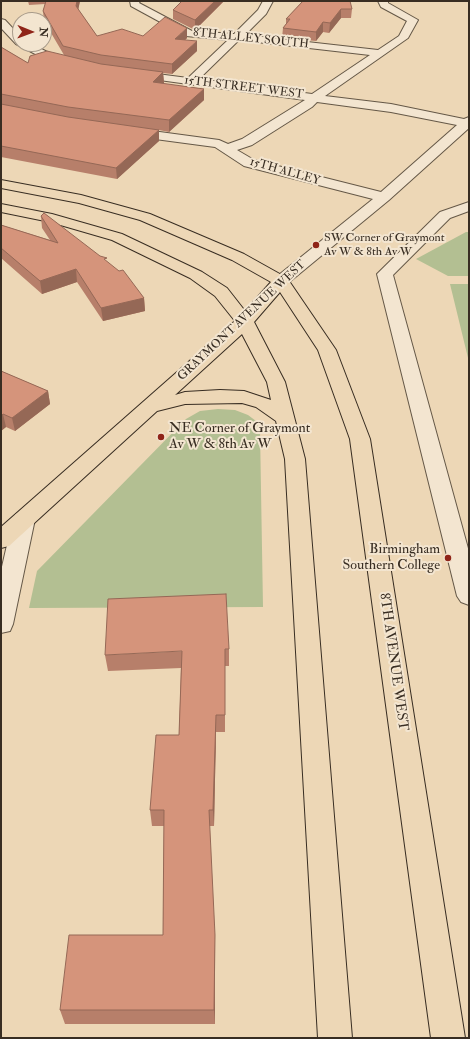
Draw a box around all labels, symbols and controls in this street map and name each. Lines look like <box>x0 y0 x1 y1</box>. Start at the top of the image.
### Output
north arrow <box>12 12 52 52</box>
street label: 8TH ALLEY SOUTH <box>192 26 310 52</box>
text: N <box>37 27 50 37</box>
street label: 15TH STREET WEST <box>184 74 304 102</box>
street label: 15TH ALLEY <box>248 155 322 189</box>
place label: SW Corner of Graymont Av W & 8th Av W <box>324 231 445 259</box>
marker: SW Corner of Graymont Av W & 8th Av W <box>311 240 321 250</box>
street label: GRAYMONT AVENUE WEST <box>175 258 309 384</box>
place label: NE Corner of Graymont Av W & 8th Av W <box>169 421 310 454</box>
marker: NE Corner of Graymont Av W & 8th Av W <box>156 432 166 442</box>
place label: Birmingham Southern College <box>343 542 440 574</box>
marker: Birmingham Southern College <box>443 553 453 563</box>
street label: 8TH AVENUE WEST <box>375 592 411 732</box>

